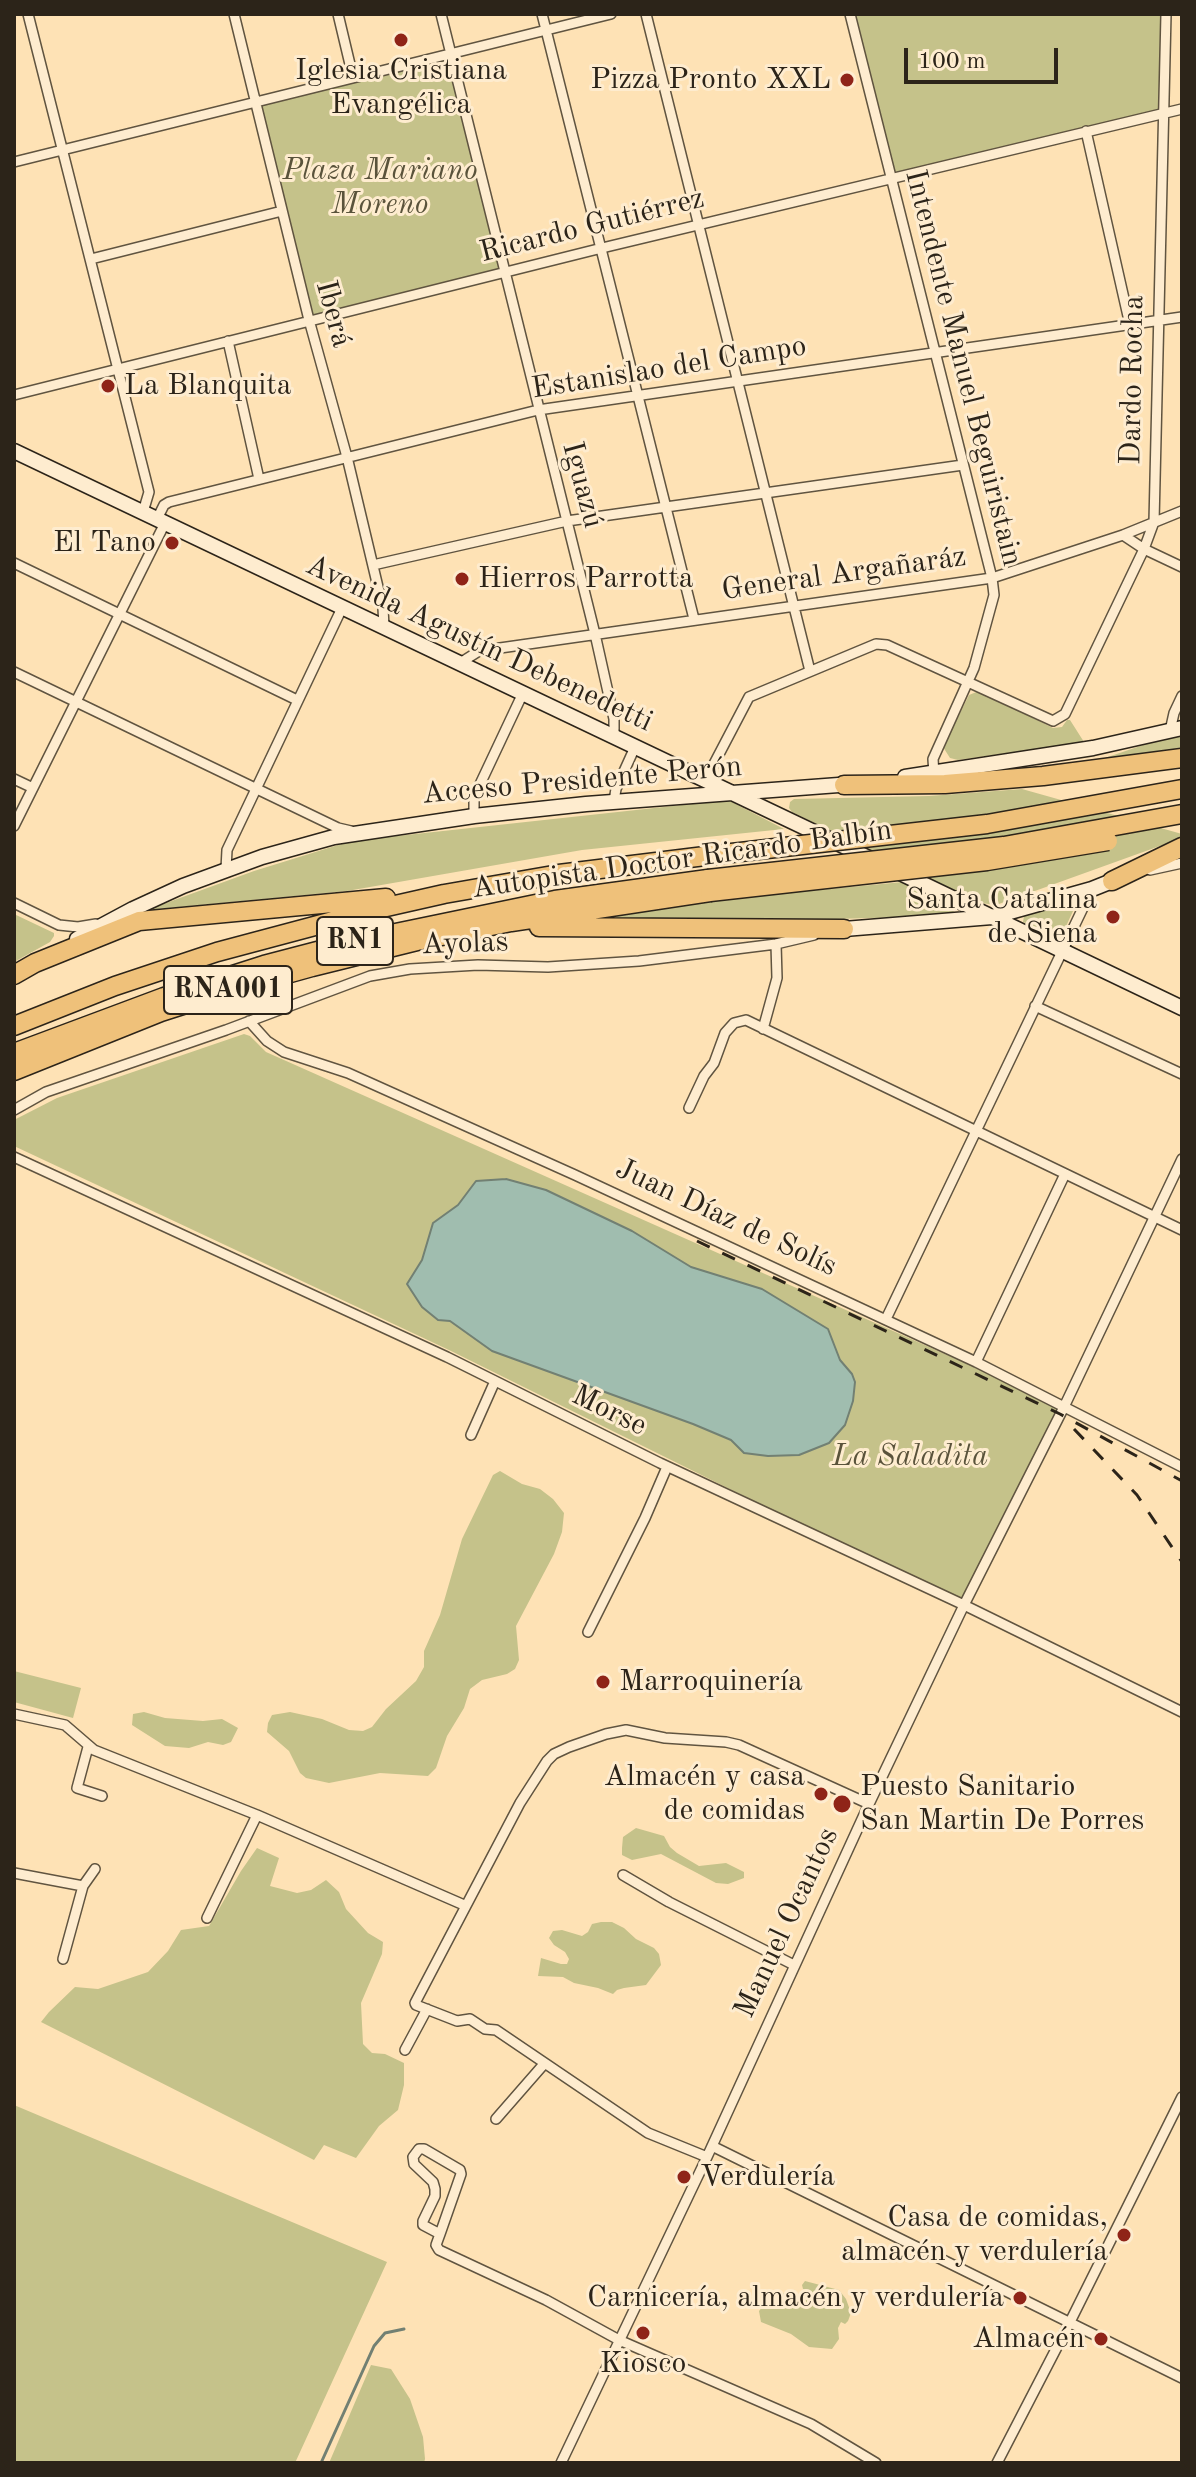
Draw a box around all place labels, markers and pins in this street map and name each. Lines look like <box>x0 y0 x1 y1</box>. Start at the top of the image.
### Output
marker: Iglesia Cristiana Evangélica <box>392 31 410 49</box>
place label: Iglesia Cristiana Evangélica <box>295 53 507 124</box>
place label: Pizza Pronto XXL <box>590 62 831 98</box>
marker: Pizza Pronto XXL <box>838 71 856 89</box>
place label: La Blanquita <box>124 368 292 404</box>
marker: La Blanquita <box>99 377 117 395</box>
place label: El Tano <box>53 525 156 561</box>
marker: El Tano <box>163 534 181 552</box>
place label: Hierros Parrotta <box>478 561 694 597</box>
marker: Hierros Parrotta <box>453 570 471 588</box>
place label: Santa Catalina de Siena <box>906 882 1097 952</box>
marker: Santa Catalina de Siena <box>1104 908 1122 926</box>
place label: Marroquinería <box>619 1664 803 1700</box>
marker: Marroquinería <box>594 1673 612 1691</box>
place label: Almacén y casa de comidas <box>604 1759 805 1830</box>
place label: Puesto Sanitario San Martin De Porres <box>860 1769 1144 1840</box>
marker: Almacén y casa de comidas <box>812 1785 830 1803</box>
marker: Puesto Sanitario San Martin De Porres <box>831 1793 853 1815</box>
place label: Verdulería <box>700 2159 835 2195</box>
marker: Verdulería <box>675 2168 693 2186</box>
place label: Casa de comidas, almacén y verdulería <box>841 2200 1108 2270</box>
marker: Casa de comidas, almacén y verdulería <box>1115 2226 1133 2244</box>
place label: Carnicería, almacén y verdulería <box>587 2280 1004 2316</box>
marker: Carnicería, almacén y verdulería <box>1011 2289 1029 2307</box>
place label: Almacén <box>972 2321 1085 2357</box>
marker: Kiosco <box>634 2324 652 2342</box>
marker: Almacén <box>1092 2330 1110 2348</box>
place label: Kiosco <box>600 2346 686 2382</box>

